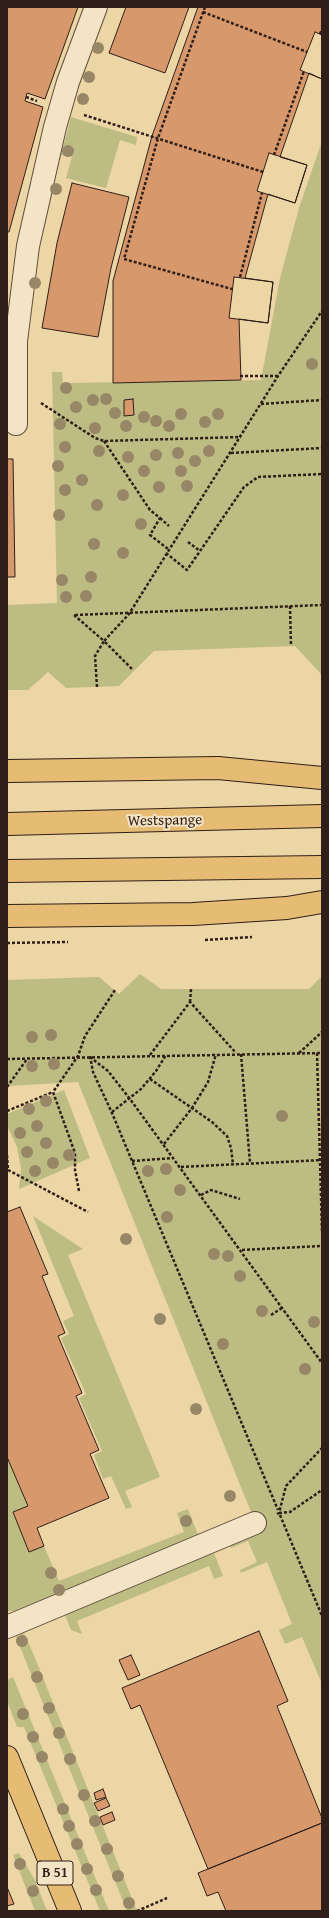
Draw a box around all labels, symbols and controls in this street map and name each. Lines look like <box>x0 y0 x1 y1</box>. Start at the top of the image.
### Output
street label: Westspange <box>128 811 202 831</box>
road number: B 51 <box>37 1861 73 1885</box>

